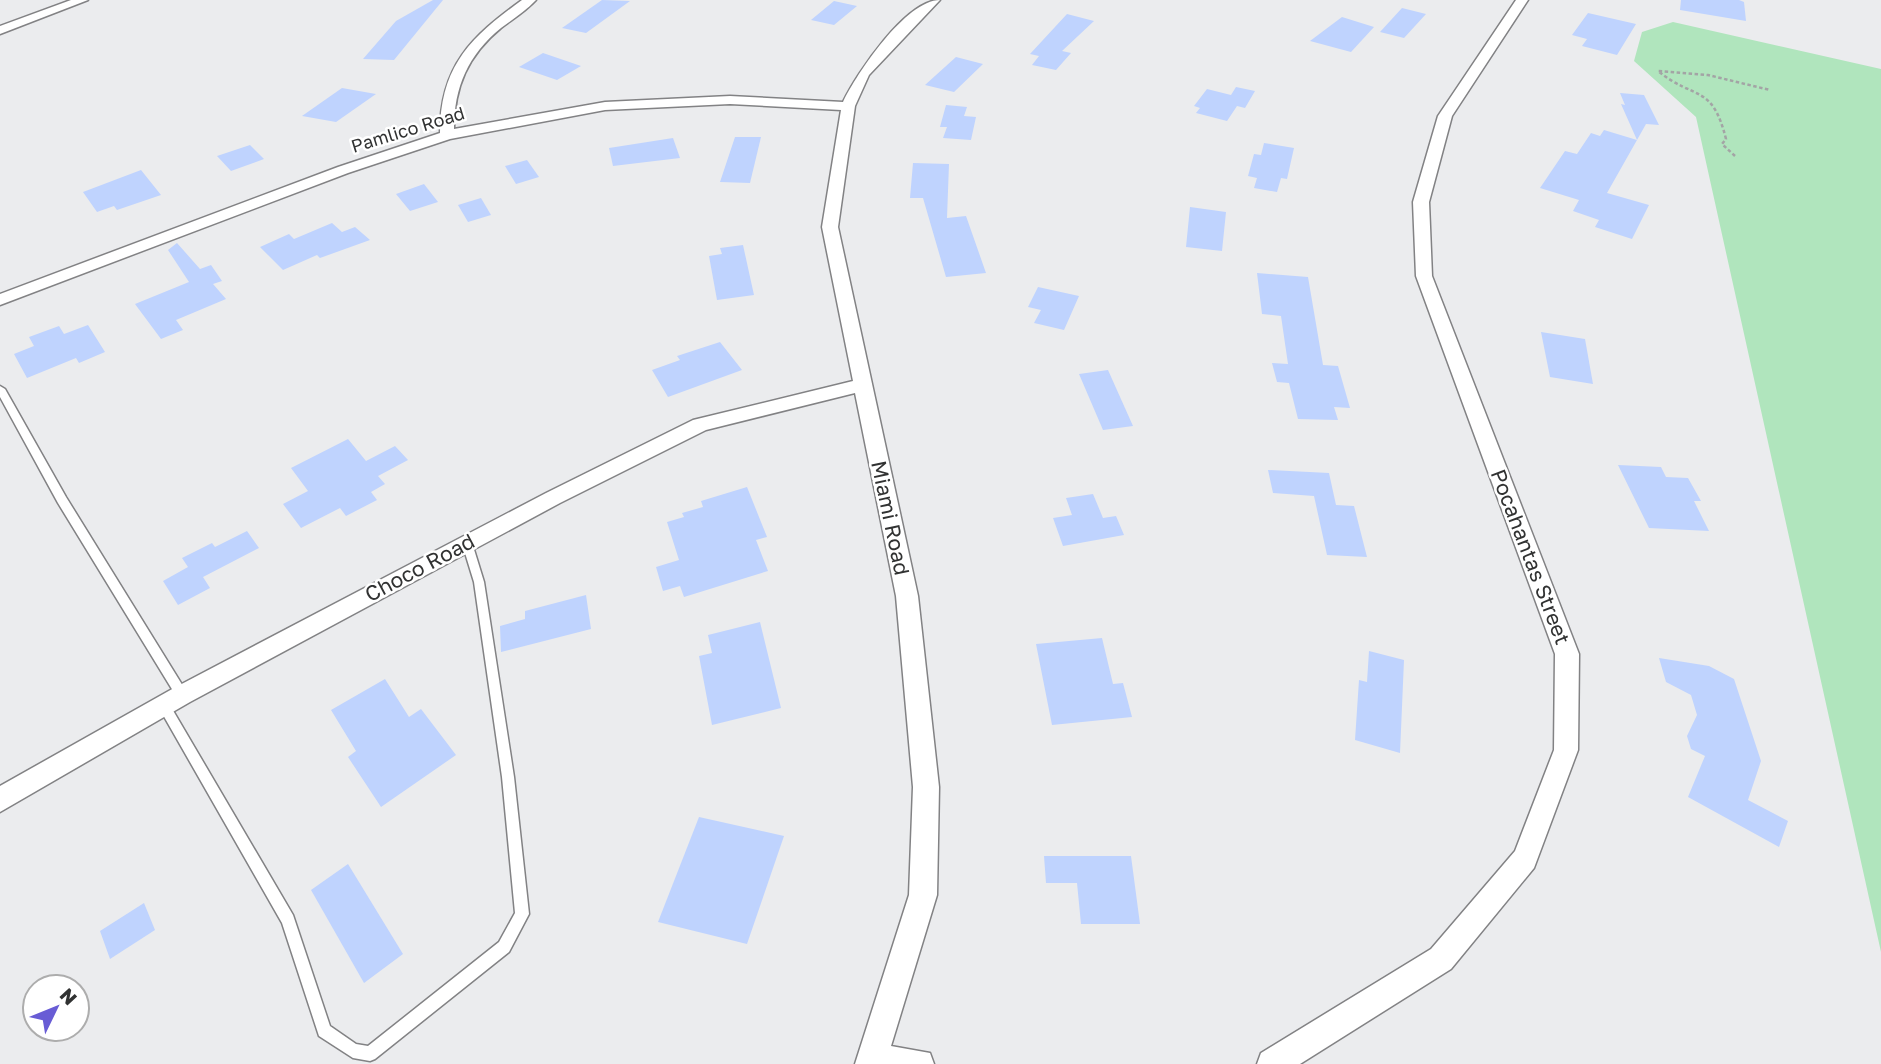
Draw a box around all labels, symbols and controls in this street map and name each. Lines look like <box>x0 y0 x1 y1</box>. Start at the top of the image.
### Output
street label: Pamlico Road <box>348 101 467 157</box>
street label: Miami Road <box>866 458 916 577</box>
street label: Pocahantas Street <box>1486 465 1576 648</box>
street label: Choco Road <box>360 527 479 607</box>
north arrow <box>21 973 91 1043</box>
text: N <box>55 983 82 1009</box>

